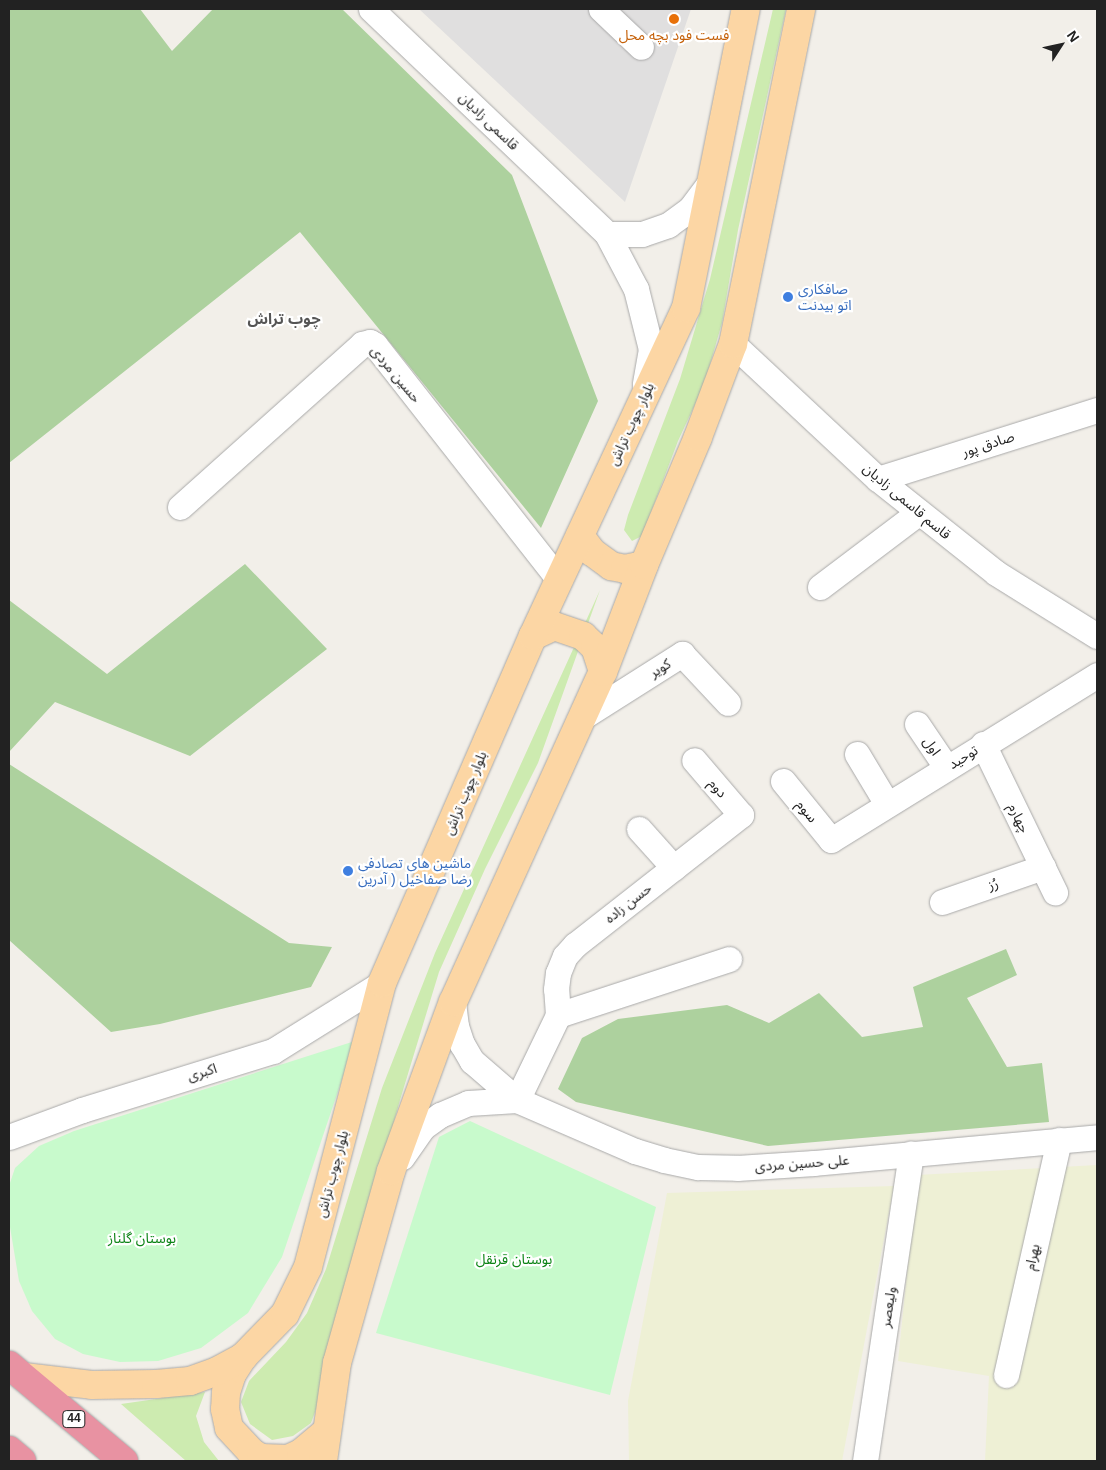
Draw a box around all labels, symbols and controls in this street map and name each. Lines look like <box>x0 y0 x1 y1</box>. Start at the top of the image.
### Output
marker: فست فود بچه محل <box>668 13 680 25</box>
north arrow <box>1036 20 1086 70</box>
place label: فست فود بچه محل <box>619 27 729 43</box>
text: N <box>1064 28 1083 45</box>
street label: قاسمی زادیان <box>456 88 522 154</box>
place label: صافکاری اتو بیدنت <box>798 281 852 314</box>
marker: صافکاری اتو بیدنت <box>782 291 794 303</box>
district label: چوب تراش <box>247 310 321 328</box>
street label: حسین مردی <box>367 342 425 406</box>
street label: بلوار چوب‌ تراش <box>605 380 657 468</box>
street label: صادق پور <box>960 428 1016 460</box>
street label: قاسم قاسمی زادیان <box>860 459 954 543</box>
street label: کویر <box>646 655 674 681</box>
street label: اول <box>920 733 944 759</box>
street label: توحید <box>945 741 981 773</box>
street label: بلوار چوب‌ تراش <box>440 749 490 837</box>
street label: دوم <box>705 775 731 801</box>
street label: سوم <box>793 796 821 826</box>
street label: چهارم <box>1005 800 1033 836</box>
place label: ماشین های تصادفی رضا صفاخیل ( آدرین <box>358 855 472 888</box>
marker: ماشین های تصادفی رضا صفاخیل ( آدرین <box>342 865 354 877</box>
street label: رُز <box>985 874 1001 894</box>
street label: حسن زاده <box>601 880 655 926</box>
street label: اکبری <box>185 1060 219 1084</box>
street label: بلوار چوب‌ تراش <box>312 1129 352 1219</box>
street label: علی حسین مردی <box>754 1151 850 1175</box>
park label: بوستان گلناز <box>108 1230 176 1246</box>
street label: بهرام <box>1021 1242 1043 1272</box>
park label: بوستان قرنقل <box>476 1251 552 1267</box>
street label: ولیعصر <box>876 1285 900 1329</box>
road number: 44 <box>62 1410 86 1428</box>

